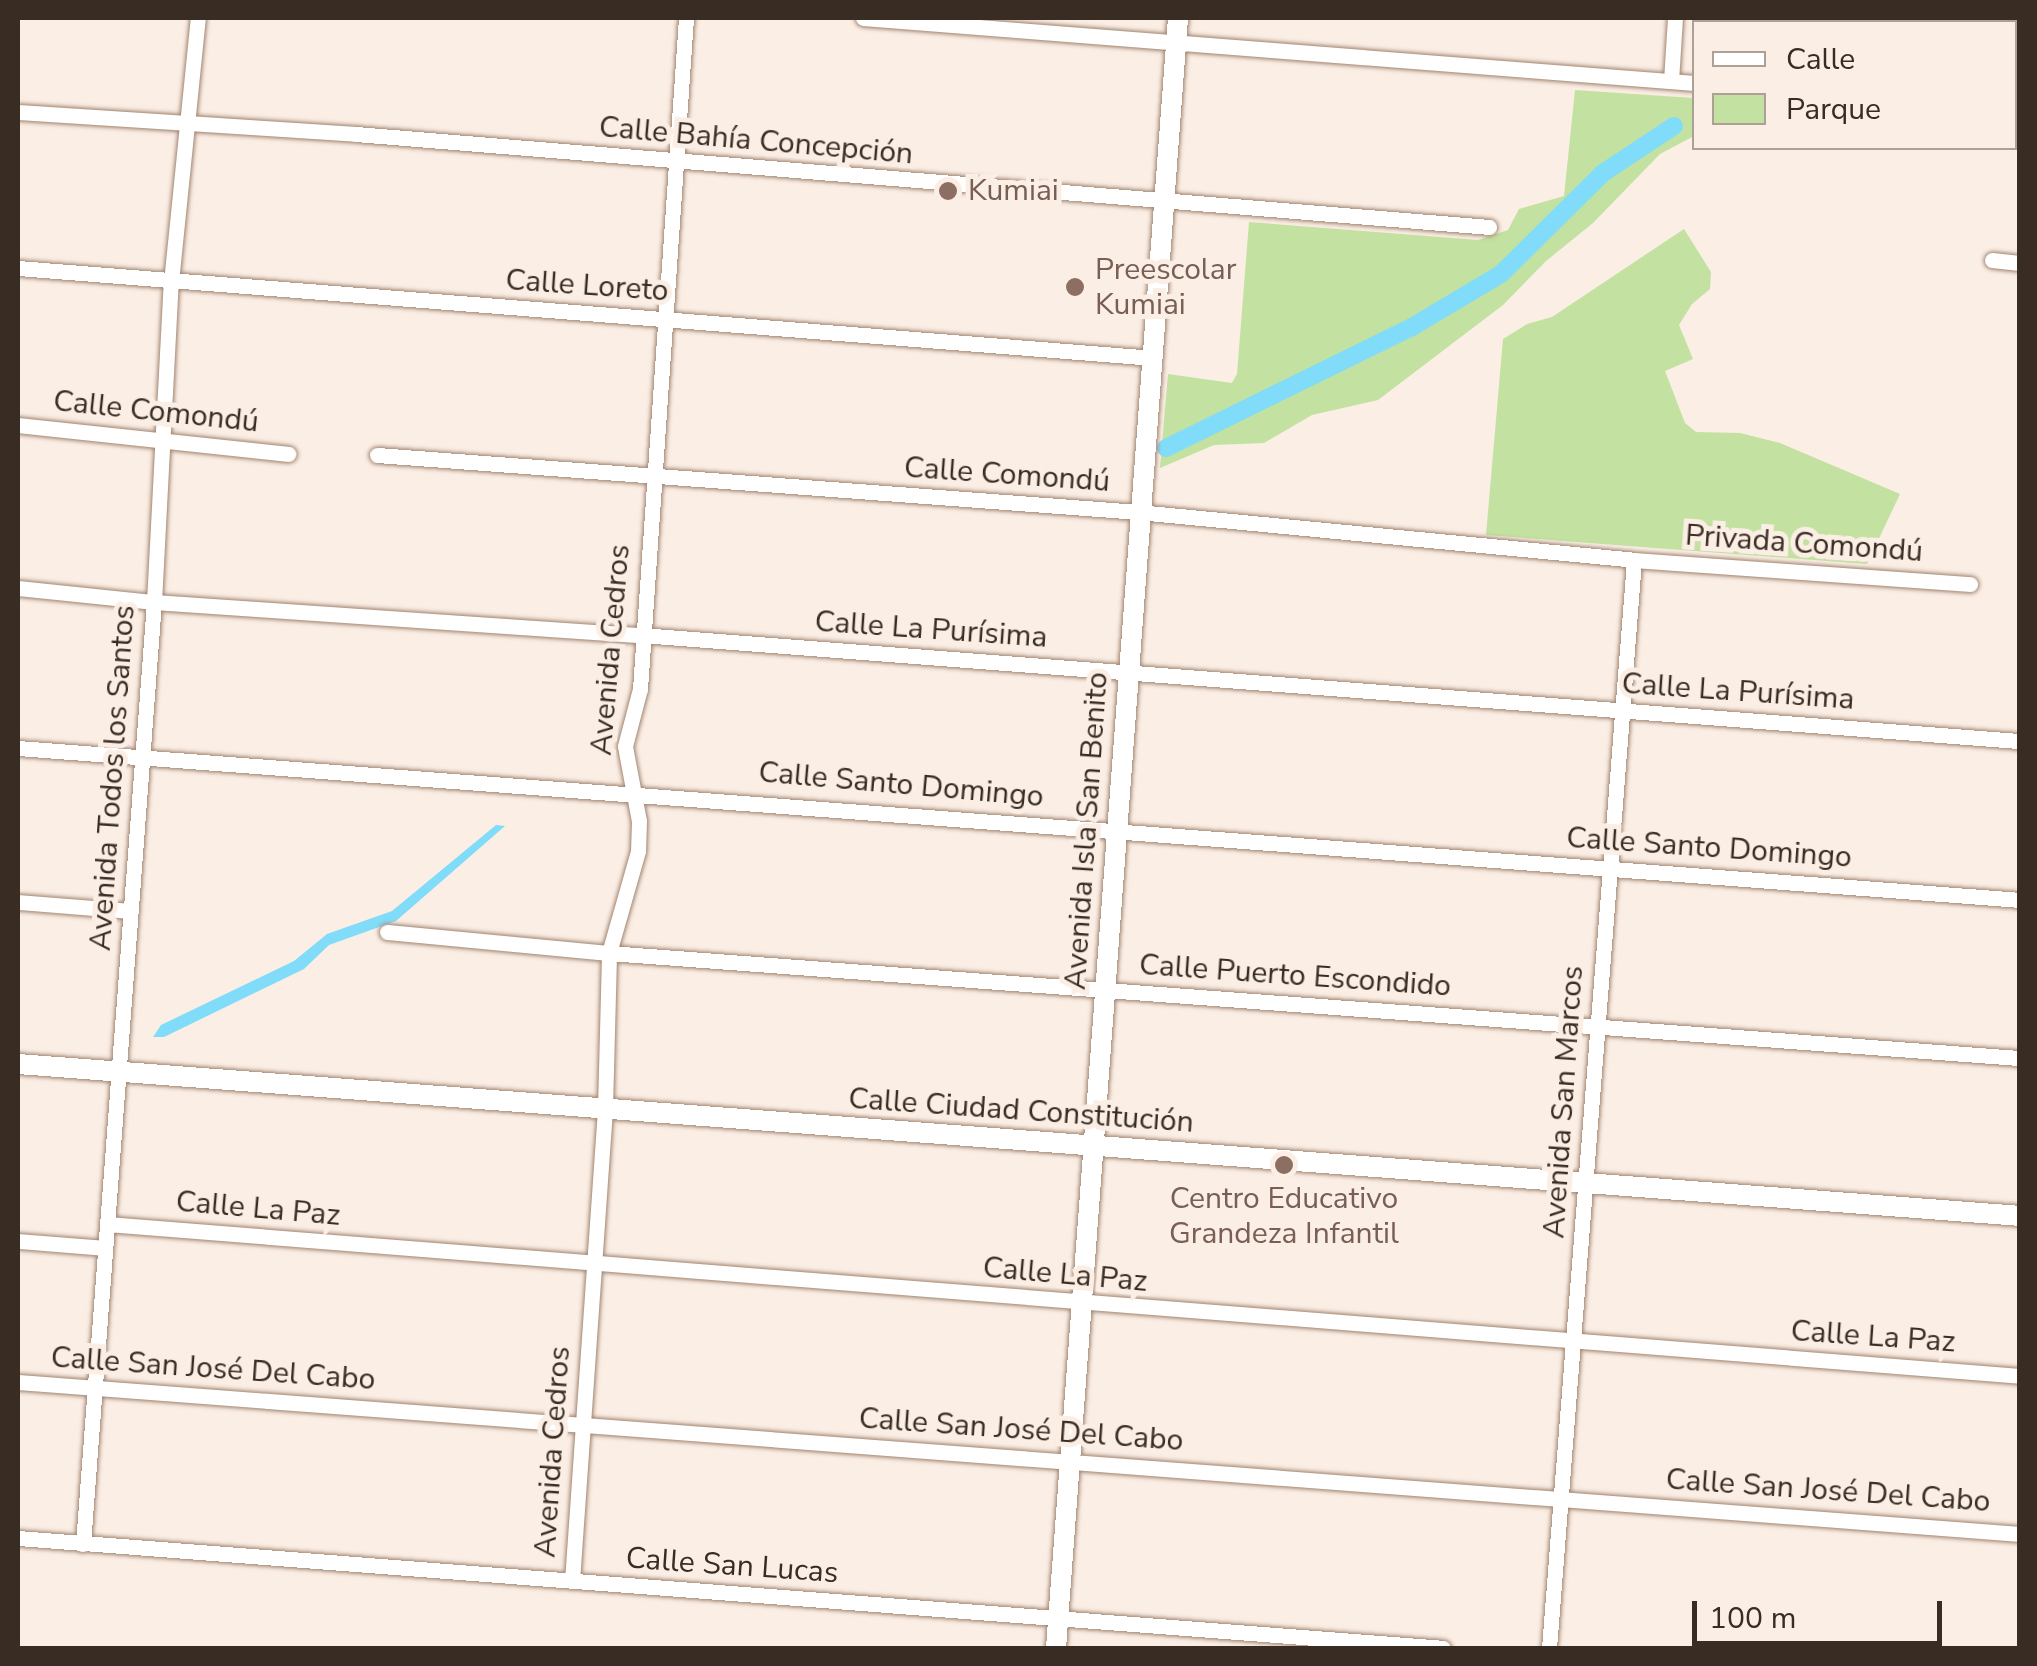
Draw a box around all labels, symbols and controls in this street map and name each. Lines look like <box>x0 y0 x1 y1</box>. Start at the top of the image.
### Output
legend <box>1692 20 2017 150</box>
text: Calle <box>1786 39 1855 80</box>
text: Parque <box>1786 89 1881 130</box>
street label: Calle Bahía Concepción <box>597 109 915 173</box>
place label: Kumiai <box>968 173 1059 209</box>
marker: Kumiai <box>937 180 959 202</box>
place label: Preescolar Kumiai <box>1095 252 1236 322</box>
street label: Calle Loreto <box>504 262 670 310</box>
marker: Preescolar Kumiai <box>1064 276 1086 298</box>
street label: Calle Comondú <box>51 383 261 441</box>
street label: Calle Comondú <box>903 450 1111 500</box>
street label: Privada Comondú <box>1684 518 1924 570</box>
street label: Avenida Cedros <box>584 543 638 757</box>
street label: Avenida Todos los Santos <box>83 604 143 952</box>
street label: Calle La Purísima <box>813 604 1049 656</box>
street label: Calle La Purísima <box>1620 666 1856 718</box>
street label: Avenida Isla San Benito <box>1058 671 1116 991</box>
street label: Calle Santo Domingo <box>757 755 1045 815</box>
street label: Calle Santo Domingo <box>1565 820 1853 876</box>
street label: Calle Puerto Escondido <box>1138 947 1452 1005</box>
street label: Avenida San Marcos <box>1537 964 1591 1240</box>
street label: Calle Ciudad Constitución <box>847 1081 1195 1141</box>
marker: Centro Educativo Grandeza Infantil <box>1273 1154 1295 1176</box>
place label: Centro Educativo Grandeza Infantil <box>1169 1181 1399 1252</box>
street label: Calle La Paz <box>174 1184 342 1234</box>
street label: Calle La Paz <box>981 1250 1149 1300</box>
street label: Calle La Paz <box>1790 1313 1956 1361</box>
street label: Calle San José Del Cabo <box>50 1340 376 1398</box>
street label: Avenida Cedros <box>528 1345 578 1559</box>
street label: Calle San José Del Cabo <box>858 1401 1184 1459</box>
street label: Calle San José Del Cabo <box>1665 1462 1991 1520</box>
street label: Calle San Lucas <box>625 1541 839 1591</box>
scale bar <box>1697 1581 1947 1643</box>
text: 100 m <box>1709 1598 1796 1639</box>

